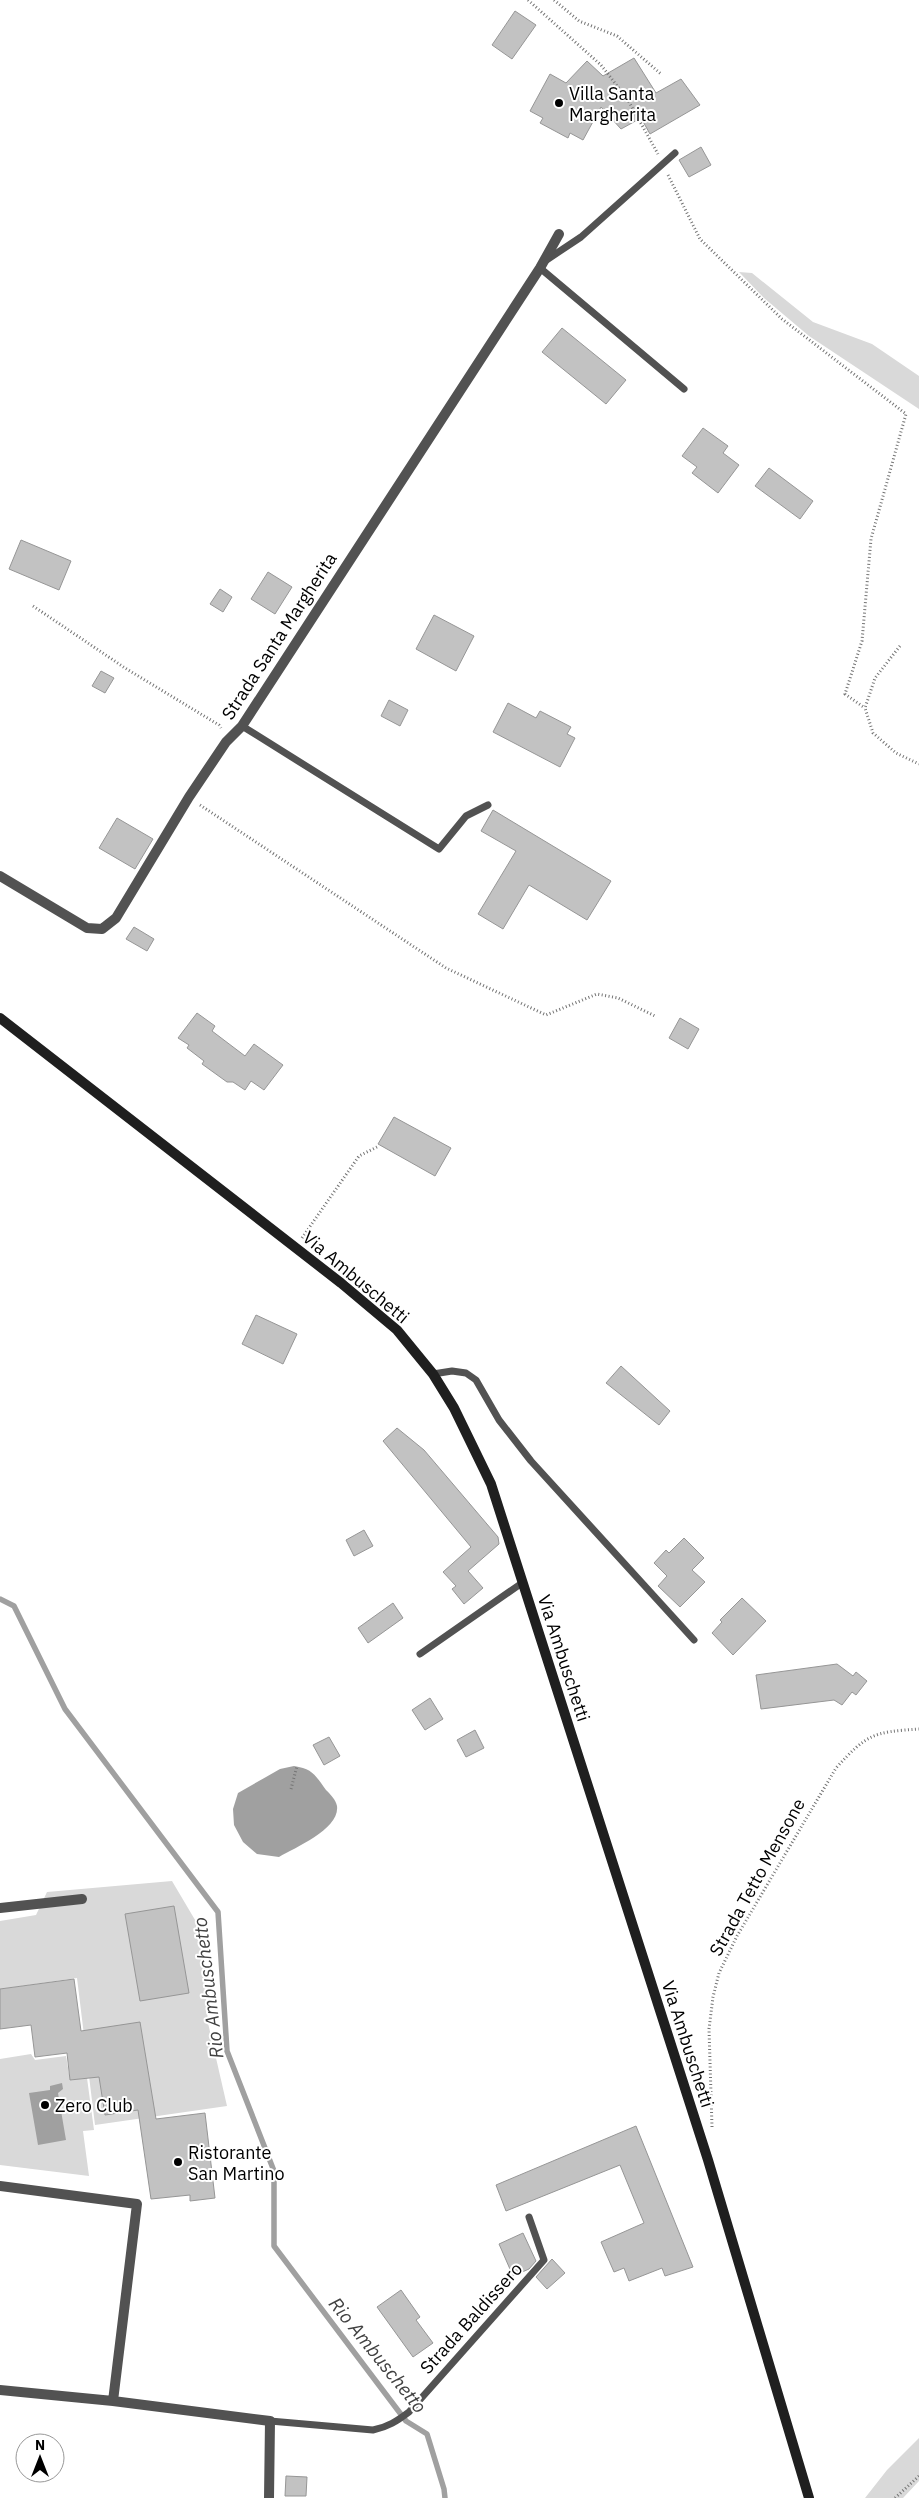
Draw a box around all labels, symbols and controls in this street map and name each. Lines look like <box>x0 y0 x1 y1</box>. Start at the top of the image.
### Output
place label: Villa Santa Margherita <box>569 82 656 126</box>
marker: Villa Santa Margherita <box>553 97 565 109</box>
street label: Strada Santa Margherita <box>216 548 342 724</box>
street label: Via Ambuschetti <box>298 1226 414 1328</box>
street label: Via Ambuschetti <box>533 1592 595 1724</box>
street label: Strada Tetto Mensone <box>704 1794 810 1960</box>
water label: Rio Ambuschetto <box>187 1916 229 2060</box>
street label: Via Ambuschetti <box>657 1978 719 2110</box>
place label: Zero Club <box>55 2094 133 2117</box>
marker: Zero Club <box>39 2099 51 2111</box>
place label: Ristorante San Martino <box>188 2141 285 2185</box>
marker: Ristorante San Martino <box>172 2156 184 2168</box>
street label: Strada Baldissero <box>415 2257 527 2379</box>
water label: Rio Ambuschetto <box>324 2292 432 2418</box>
north arrow <box>15 2433 65 2483</box>
text: N <box>35 2436 45 2454</box>

